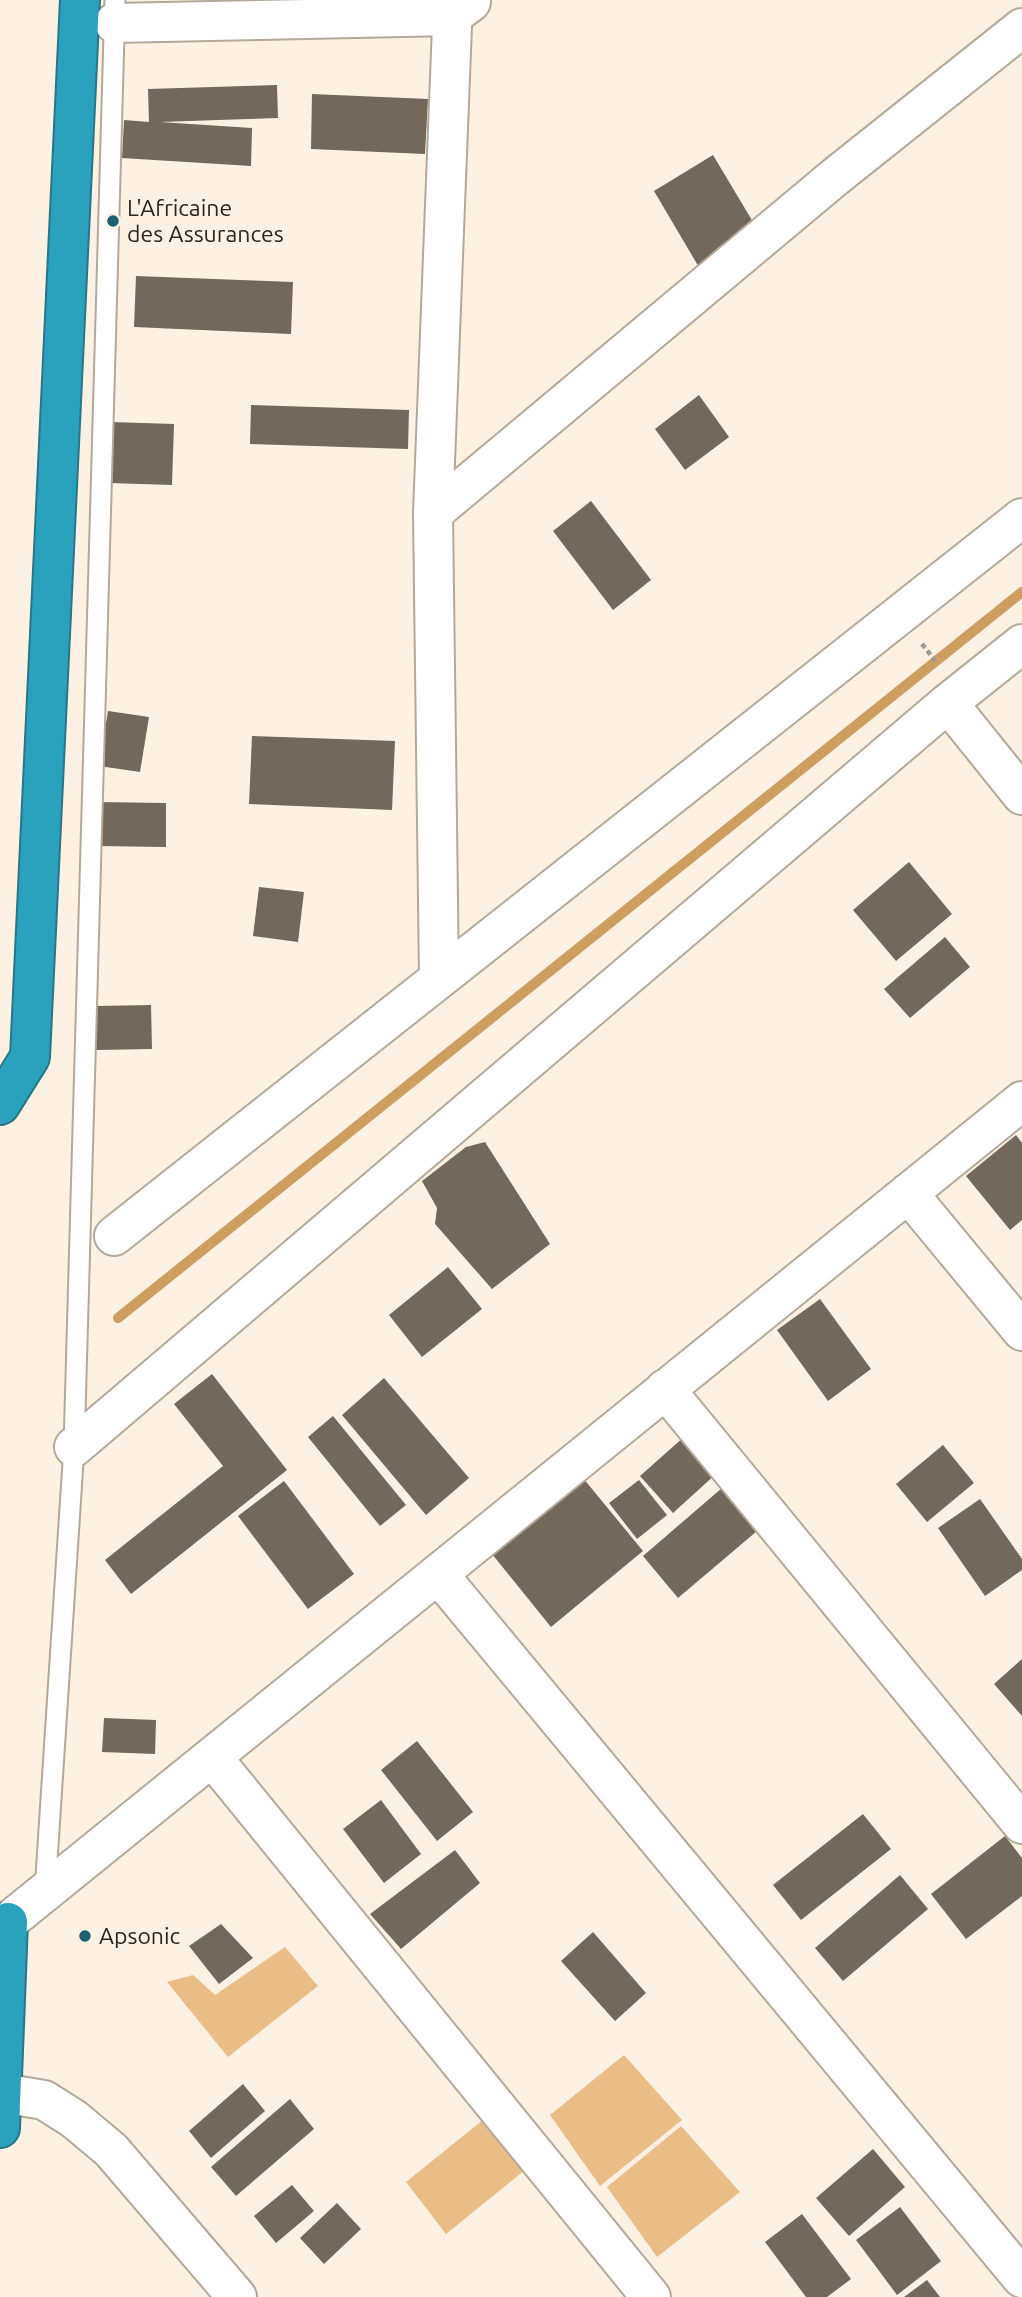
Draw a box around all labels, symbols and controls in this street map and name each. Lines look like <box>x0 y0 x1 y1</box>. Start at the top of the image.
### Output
place label: L'Africaine des Assurances <box>127 194 284 248</box>
marker: L'Africaine des Assurances <box>105 213 121 229</box>
place label: Apsonic <box>99 1922 180 1950</box>
marker: Apsonic <box>77 1928 93 1944</box>

